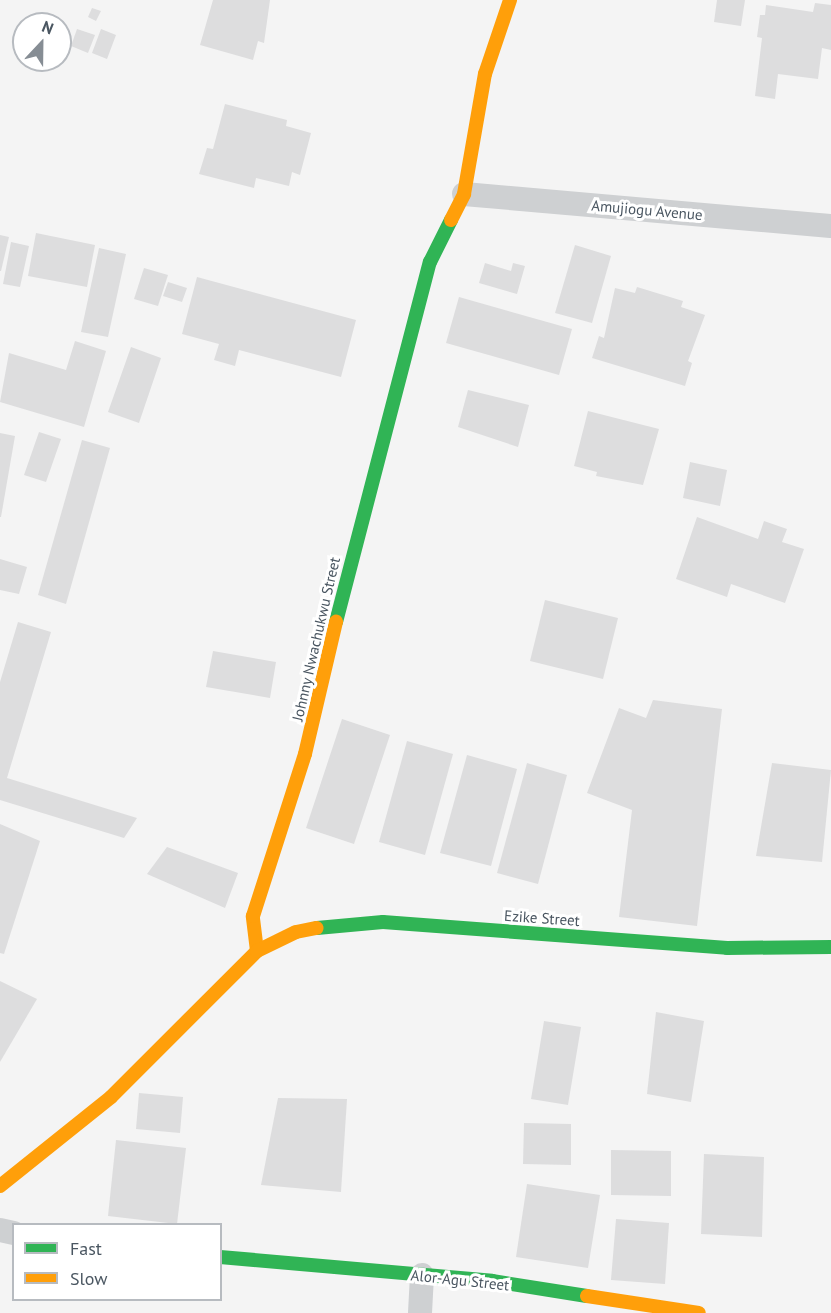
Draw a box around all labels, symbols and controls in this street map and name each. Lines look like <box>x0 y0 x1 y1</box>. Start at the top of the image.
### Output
north arrow <box>12 12 72 72</box>
text: N <box>39 16 57 38</box>
street label: Amujiogu Avenue <box>590 196 704 224</box>
street label: Johnny Nwachukwu Street <box>288 555 344 723</box>
street label: Ezike Street <box>504 906 580 930</box>
legend <box>12 1223 222 1301</box>
text: Fast <box>70 1237 102 1260</box>
street label: Alor-Agu Street <box>410 1266 510 1294</box>
text: Slow <box>70 1267 108 1290</box>

